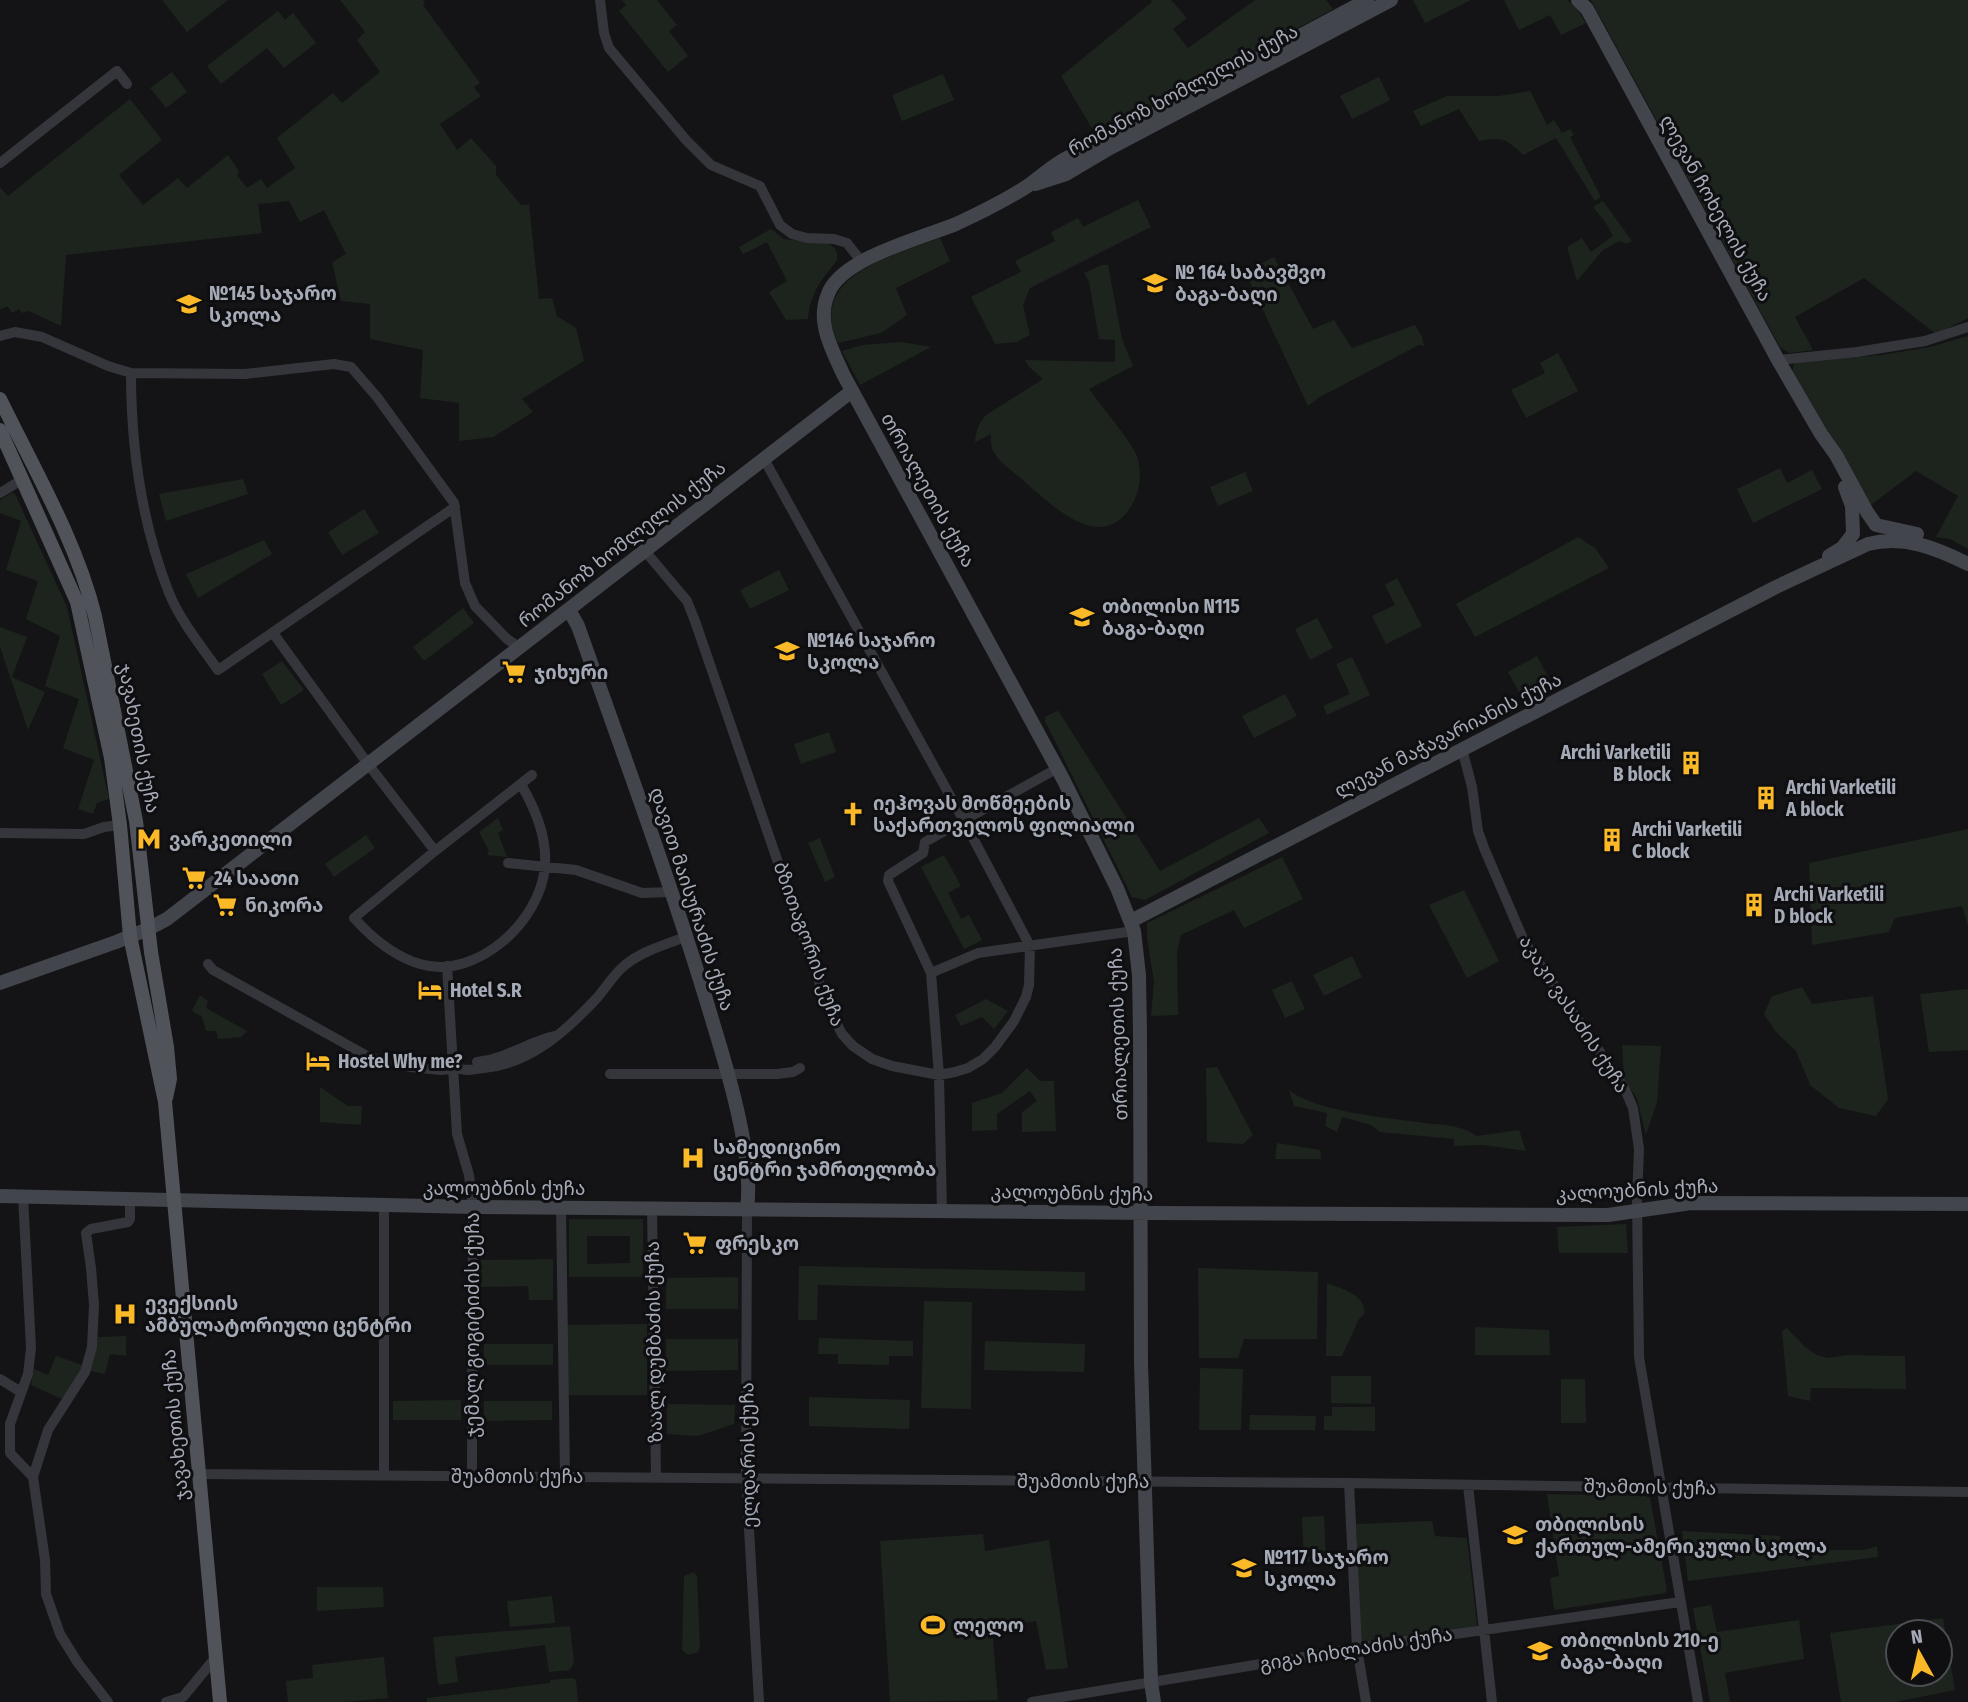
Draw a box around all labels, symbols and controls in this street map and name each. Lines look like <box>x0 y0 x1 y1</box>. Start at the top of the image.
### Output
street label: რომანოზ ხომლელის ქუჩა <box>1064 19 1302 161</box>
street label: ლევან ჩოხელის ქუჩა <box>1654 111 1777 306</box>
place label: № 164 საბავშვო ბაგა-ბაღი <box>1175 261 1326 307</box>
school or university icon: № 164 საბავშვო ბაგა-ბაღი <box>1141 269 1169 297</box>
place label: №145 საჯარო სკოლა <box>209 282 337 327</box>
school or university icon: №145 საჯარო სკოლა <box>175 290 203 318</box>
street label: თრიალეთის ქუჩა <box>875 409 980 572</box>
street label: რომანოზ ხომლელის ქუჩა <box>514 456 731 633</box>
place label: თბილისი N115 ბაგა-ბაღი <box>1102 595 1240 641</box>
school or university icon: თბილისი N115 ბაგა-ბაღი <box>1068 603 1096 631</box>
place label: №146 საჯარო სკოლა <box>807 629 936 674</box>
school or university icon: №146 საჯარო სკოლა <box>773 637 801 665</box>
supermarket icon: ჯიხური <box>500 658 528 686</box>
street label: ჯავახეთის ქუჩა <box>113 661 165 815</box>
place label: ჯიხური <box>534 661 608 684</box>
street label: ლევან მაჭავარიანის ქუჩა <box>1331 668 1566 803</box>
place label: Archi Varketili B block <box>1560 741 1671 786</box>
building icon: Archi Varketili B block <box>1677 749 1705 777</box>
place label: Archi Varketili A block <box>1785 776 1896 821</box>
street label: დავით მაისურაძის ქუჩა <box>644 784 739 1014</box>
building icon: Archi Varketili A block <box>1752 784 1780 812</box>
place label: იეჰოვას მოწმეების საქართველოს ფილიალი <box>873 792 1135 837</box>
church icon: იეჰოვას მოწმეების საქართველოს ფილიალი <box>839 800 867 828</box>
place label: Archi Varketili C block <box>1631 818 1742 863</box>
metro station icon: ვარკეთილი <box>135 825 163 853</box>
building icon: Archi Varketili C block <box>1598 826 1626 854</box>
place label: ვარკეთილი <box>169 828 293 851</box>
street label: ბზითაგორის ქუჩა <box>769 859 849 1029</box>
supermarket icon: 24 საათი <box>180 864 208 892</box>
place label: 24 საათი <box>213 867 299 890</box>
place label: Archi Varketili D block <box>1773 883 1884 928</box>
supermarket icon: ნიკორა <box>211 891 239 919</box>
building icon: Archi Varketili D block <box>1740 891 1768 919</box>
place label: ნიკორა <box>245 894 323 917</box>
street label: აკაკი ვასაძის ქუჩა <box>1514 931 1634 1097</box>
street label: თრიალეთის ქუჩა <box>1103 947 1134 1121</box>
hotel icon: Hotel S.R <box>416 976 444 1004</box>
place label: Hotel S.R <box>450 979 522 1002</box>
hotel icon: Hostel Why me? <box>304 1047 332 1075</box>
place label: Hostel Why me? <box>338 1050 463 1073</box>
place label: სამედიცინო ცენტრი ჯამრთელობა <box>713 1136 936 1181</box>
hospital icon: სამედიცინო ცენტრი ჯამრთელობა <box>679 1144 707 1172</box>
street label: კალოუბნის ქუჩა <box>1555 1174 1719 1207</box>
street label: კალოუბნის ქუჩა <box>423 1177 585 1201</box>
street label: კალოუბნის ქუჩა <box>990 1180 1154 1207</box>
street label: ჯემალ გოგიტიძის ქუჩა <box>461 1212 485 1438</box>
supermarket icon: ფრესკო <box>681 1229 709 1257</box>
place label: ფრესკო <box>715 1232 799 1255</box>
street label: ზაალ დუმბაძის ქუჩა <box>641 1241 668 1443</box>
place label: ევექსიის ამბულატორიული ცენტრი <box>145 1292 412 1337</box>
hospital icon: ევექსიის ამბულატორიული ცენტრი <box>111 1300 139 1328</box>
street label: ჯავახეთის ქუჩა <box>157 1348 193 1502</box>
street label: ელდარის ქუჩა <box>735 1382 762 1528</box>
street label: შუამთის ქუჩა <box>451 1465 583 1488</box>
street label: შუამთის ქუჩა <box>1017 1470 1149 1493</box>
street label: შუამთის ქუჩა <box>1583 1474 1717 1500</box>
place label: თბილისის ქართულ-ამერიკული სკოლა <box>1535 1513 1827 1558</box>
school or university icon: თბილისის ქართულ-ამერიკული სკოლა <box>1501 1521 1529 1549</box>
place label: №117 საჯარო სკოლა <box>1264 1546 1389 1591</box>
school or university icon: №117 საჯარო სკოლა <box>1230 1554 1258 1582</box>
sports icon: ლელო <box>919 1611 947 1639</box>
place label: ლელო <box>953 1614 1024 1637</box>
north arrow <box>1884 1618 1954 1688</box>
street label: გიგა ჩიხლაძის ქუჩა <box>1258 1622 1454 1677</box>
text: N <box>1909 1624 1924 1649</box>
place label: თბილისის 210-ე ბაგა-ბაღი <box>1560 1629 1719 1675</box>
school or university icon: თბილისის 210-ე ბაგა-ბაღი <box>1526 1637 1554 1665</box>

